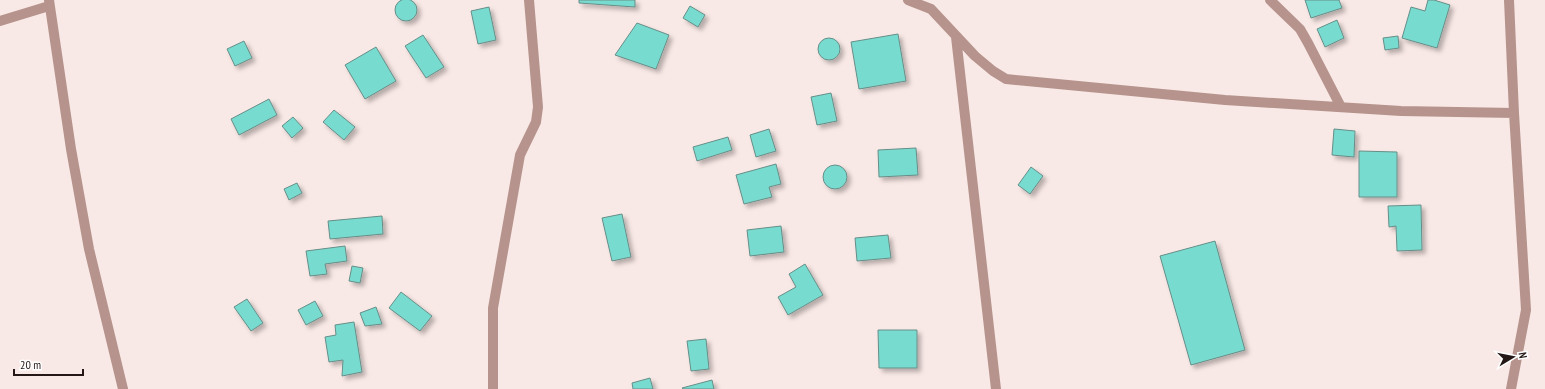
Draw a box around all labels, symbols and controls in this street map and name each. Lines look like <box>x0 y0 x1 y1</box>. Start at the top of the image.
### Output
north arrow <box>1493 337 1533 377</box>
scale bar <box>14 351 83 377</box>
text: N <box>1515 351 1530 359</box>
text: 20 m <box>20 357 41 372</box>

